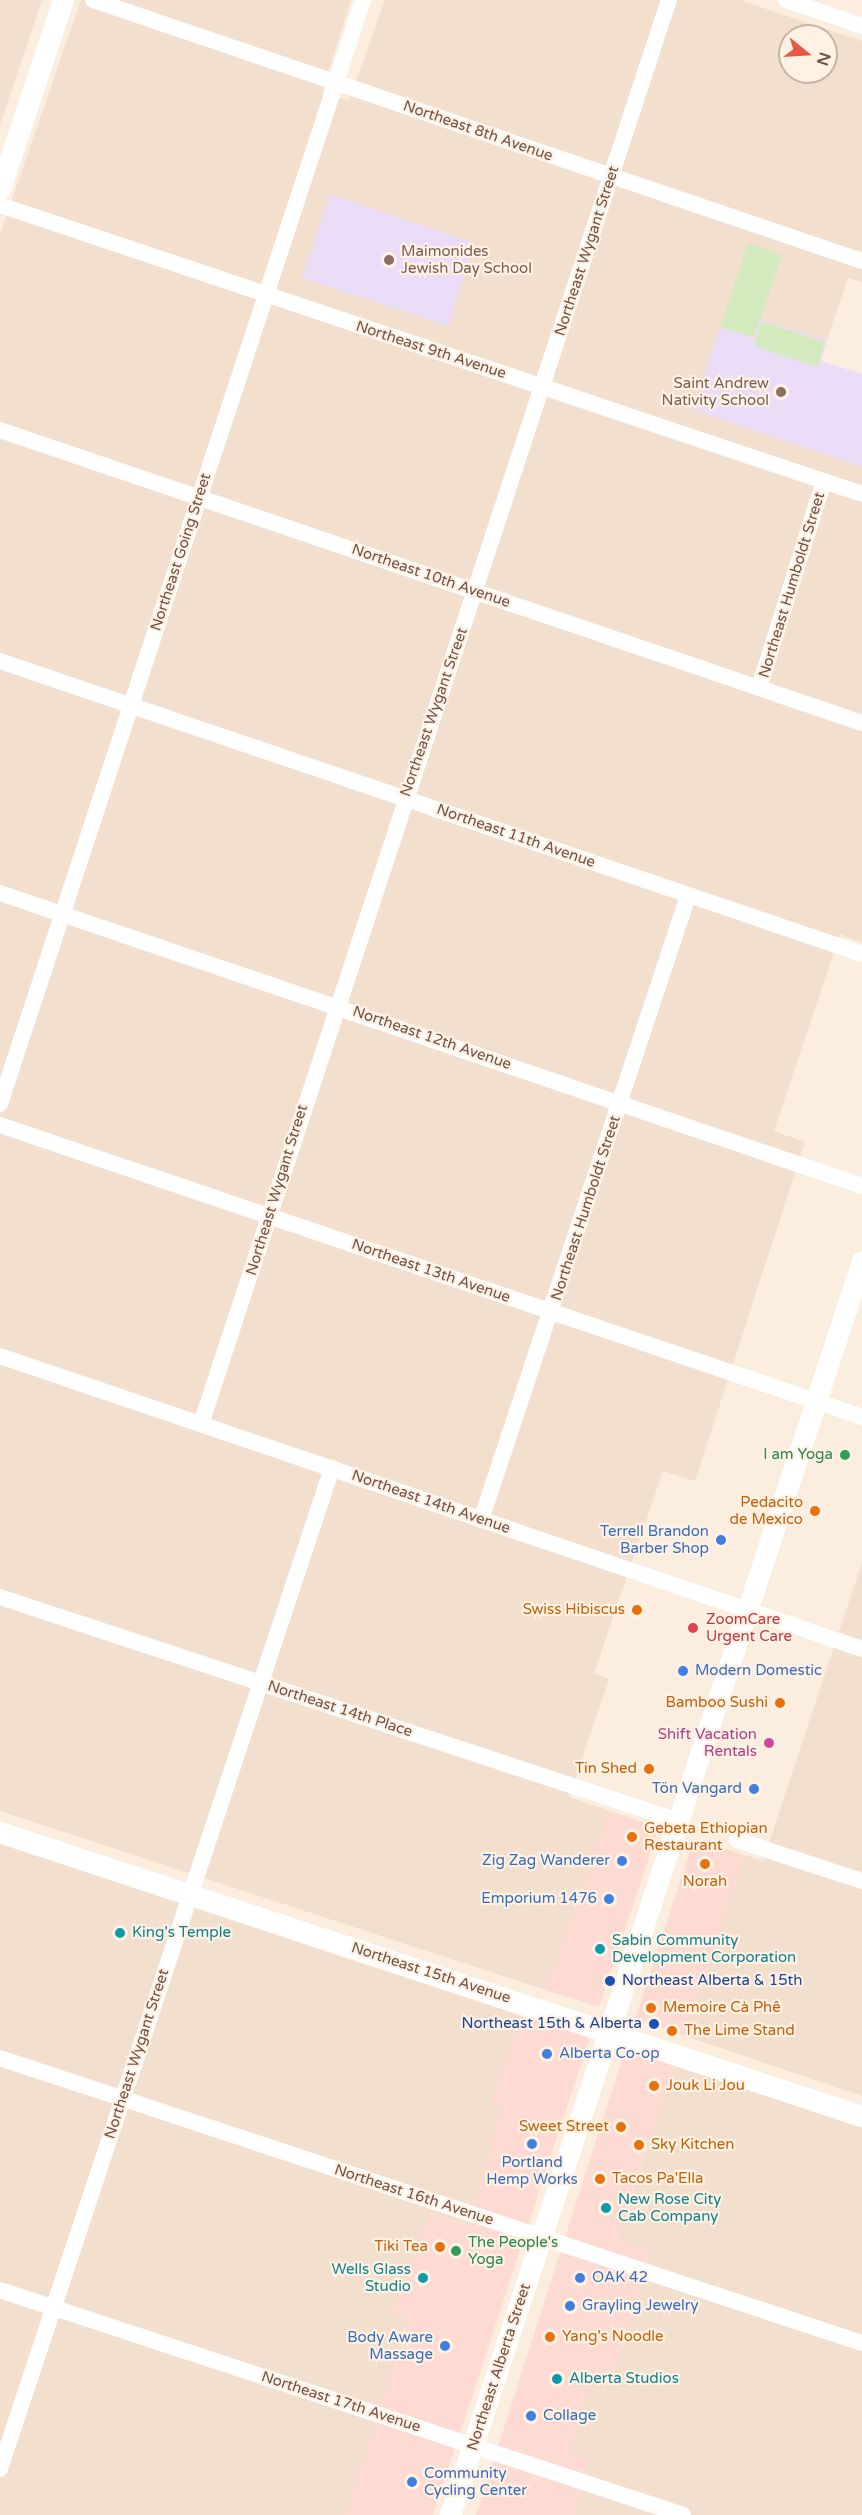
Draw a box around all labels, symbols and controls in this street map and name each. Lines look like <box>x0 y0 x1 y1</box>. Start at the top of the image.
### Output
north arrow <box>778 24 838 84</box>
text: N <box>812 50 835 68</box>
street label: Northeast 8th Avenue <box>401 97 555 165</box>
street label: Northeast Wygant Street <box>551 164 623 338</box>
place label: Maimonides Jewish Day School <box>401 242 532 277</box>
marker: Maimonides Jewish Day School <box>382 253 396 267</box>
street label: Northeast 9th Avenue <box>354 317 508 383</box>
place label: Saint Andrew Nativity School <box>662 374 769 409</box>
marker: Saint Andrew Nativity School <box>774 385 788 399</box>
street label: Northeast Going Street <box>147 471 215 633</box>
street label: Northeast Humboldt Street <box>755 490 829 680</box>
street label: Northeast 10th Avenue <box>349 540 513 612</box>
street label: Northeast Wygant Street <box>397 625 471 799</box>
street label: Northeast 11th Avenue <box>434 800 598 872</box>
street label: Northeast 12th Avenue <box>350 1002 514 1074</box>
street label: Northeast Wygant Street <box>242 1102 312 1278</box>
street label: Northeast Humboldt Street <box>548 1113 624 1303</box>
street label: Northeast 13th Avenue <box>349 1235 513 1307</box>
place label: I am Yoga <box>763 1446 833 1464</box>
marker: I am Yoga <box>838 1448 852 1462</box>
street label: Northeast 14th Avenue <box>349 1466 513 1538</box>
place label: Pedacito de Mexico <box>730 1493 803 1528</box>
marker: Pedacito de Mexico <box>808 1504 822 1518</box>
place label: Terrell Brandon Barber Shop <box>600 1522 709 1557</box>
marker: Terrell Brandon Barber Shop <box>714 1533 728 1547</box>
place label: Swiss Hibiscus <box>523 1601 625 1619</box>
marker: Swiss Hibiscus <box>630 1603 644 1617</box>
place label: ZoomCare Urgent Care <box>706 1610 792 1645</box>
marker: ZoomCare Urgent Care <box>684 1619 702 1637</box>
place label: Modern Domestic <box>695 1662 822 1680</box>
marker: Modern Domestic <box>676 1664 690 1678</box>
street label: Northeast 14th Place <box>265 1677 415 1741</box>
place label: Bamboo Sushi <box>665 1694 768 1712</box>
marker: Bamboo Sushi <box>773 1696 787 1710</box>
place label: Shift Vacation Rentals <box>658 1725 757 1760</box>
marker: Shift Vacation Rentals <box>762 1736 776 1750</box>
place label: Tin Shed <box>575 1760 637 1778</box>
marker: Tin Shed <box>642 1762 656 1776</box>
place label: Tön Vangard <box>652 1780 742 1798</box>
marker: Tön Vangard <box>747 1782 761 1796</box>
place label: Gebeta Ethiopian Restaurant <box>644 1819 768 1854</box>
marker: Gebeta Ethiopian Restaurant <box>625 1830 639 1844</box>
place label: Zig Zag Wanderer <box>482 1852 610 1870</box>
marker: Zig Zag Wanderer <box>615 1854 629 1868</box>
marker: Norah <box>698 1857 712 1871</box>
place label: Norah <box>683 1873 727 1891</box>
place label: Emporium 1476 <box>481 1890 597 1908</box>
marker: Emporium 1476 <box>602 1892 616 1906</box>
place label: King's Temple <box>132 1924 231 1942</box>
marker: King's Temple <box>113 1926 127 1940</box>
place label: Sabin Community Development Corporation <box>612 1931 796 1966</box>
street label: Northeast 15th Avenue <box>349 1939 513 2007</box>
marker: Sabin Community Development Corporation <box>593 1942 607 1956</box>
street label: Northeast Wygant Street <box>101 1967 173 2141</box>
place label: Northeast Alberta & 15th <box>622 1972 802 1990</box>
marker: Northeast Alberta & 15th <box>603 1974 617 1988</box>
place label: Memoire Cà Phê <box>663 1999 781 2017</box>
marker: Memoire Cà Phê <box>644 2001 658 2015</box>
place label: Northeast 15th & Alberta <box>462 2015 642 2033</box>
marker: Northeast 15th & Alberta <box>647 2017 661 2031</box>
place label: The Lime Stand <box>684 2022 795 2040</box>
marker: The Lime Stand <box>665 2024 679 2038</box>
place label: Alberta Co-op <box>559 2045 660 2063</box>
marker: Alberta Co-op <box>540 2047 554 2061</box>
place label: Jouk Li Jou <box>666 2077 745 2095</box>
marker: Jouk Li Jou <box>647 2079 661 2093</box>
place label: Sweet Street <box>519 2118 609 2136</box>
marker: Sweet Street <box>614 2120 628 2134</box>
place label: Sky Kitchen <box>651 2136 734 2154</box>
marker: Portland Hemp Works <box>525 2137 539 2151</box>
marker: Sky Kitchen <box>632 2138 646 2152</box>
place label: Portland Hemp Works <box>486 2153 578 2188</box>
street label: Northeast 16th Avenue <box>332 2161 496 2229</box>
place label: Tacos Pa'Ella <box>612 2170 703 2188</box>
marker: Tacos Pa'Ella <box>593 2172 607 2186</box>
place label: New Rose City Cab Company <box>618 2190 721 2225</box>
marker: New Rose City Cab Company <box>599 2201 613 2215</box>
place label: The People's Yoga <box>468 2233 558 2268</box>
place label: Tiki Tea <box>374 2238 428 2256</box>
marker: Tiki Tea <box>433 2240 447 2254</box>
marker: The People's Yoga <box>449 2244 463 2258</box>
place label: Wells Glass Studio <box>332 2260 411 2295</box>
place label: OAK 42 <box>592 2269 648 2287</box>
marker: Wells Glass Studio <box>416 2271 430 2285</box>
marker: OAK 42 <box>573 2271 587 2285</box>
street label: Northeast Alberta Street <box>463 2281 535 2453</box>
place label: Grayling Jewelry <box>582 2297 699 2315</box>
marker: Grayling Jewelry <box>563 2299 577 2313</box>
place label: Body Aware Massage <box>347 2328 433 2363</box>
place label: Yang's Noodle <box>562 2328 664 2346</box>
marker: Yang's Noodle <box>543 2330 557 2344</box>
marker: Body Aware Massage <box>438 2339 452 2353</box>
street label: Northeast 17th Avenue <box>259 2368 423 2436</box>
place label: Alberta Studios <box>569 2370 679 2388</box>
marker: Alberta Studios <box>550 2372 564 2386</box>
place label: Collage <box>543 2407 596 2425</box>
marker: Collage <box>524 2409 538 2423</box>
place label: Community Cycling Center <box>424 2464 527 2499</box>
marker: Community Cycling Center <box>405 2475 419 2489</box>

